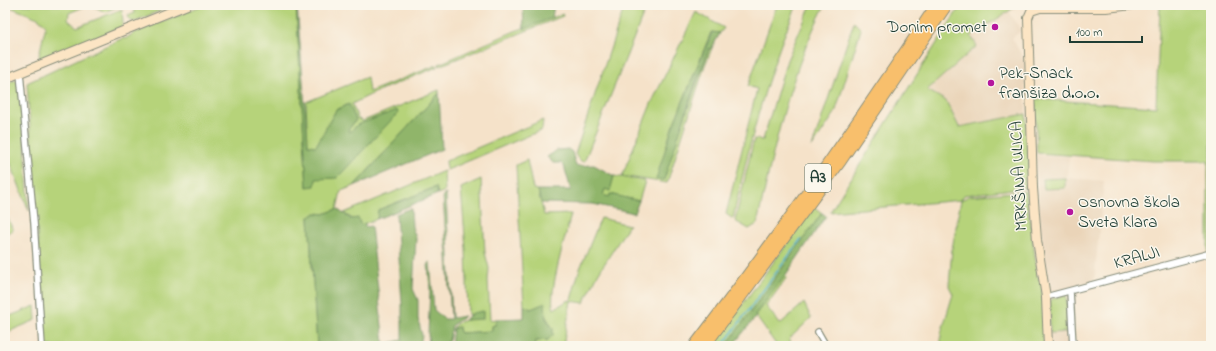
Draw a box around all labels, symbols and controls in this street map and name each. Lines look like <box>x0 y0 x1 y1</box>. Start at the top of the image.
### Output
place label: Donim promet <box>886 15 987 40</box>
scale bar <box>1070 18 1142 44</box>
marker: Donim promet <box>990 22 1000 32</box>
text: 100 m <box>1076 24 1103 42</box>
place label: Pek-Snack franšiza d.o.o. <box>999 61 1100 106</box>
marker: Pek-Snack franšiza d.o.o. <box>986 78 996 88</box>
street label: MRKŠINA ULICA <box>1004 120 1034 232</box>
road number: A3 <box>805 164 831 192</box>
place label: Osnovna škola Sveta Klara <box>1078 190 1180 235</box>
marker: Osnovna škola Sveta Klara <box>1065 207 1075 217</box>
street label: KRALJI <box>1111 240 1163 276</box>

